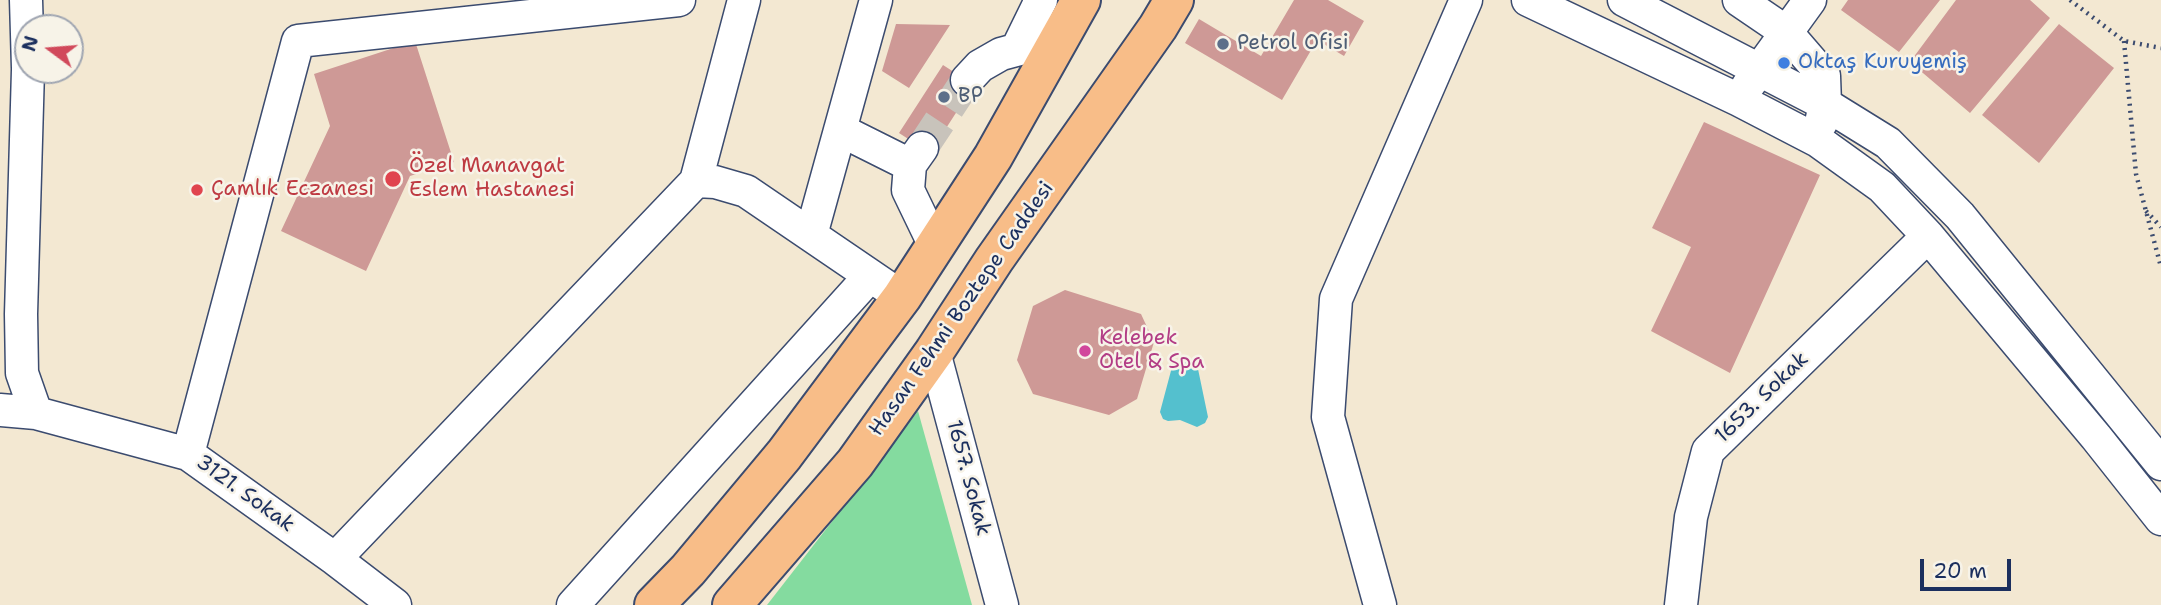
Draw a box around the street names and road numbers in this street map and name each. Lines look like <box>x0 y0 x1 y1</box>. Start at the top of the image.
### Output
street label: Hasan Fehmi Boztepe Caddesi <box>864 177 1060 441</box>
street label: 1653. Sokak <box>1710 347 1814 449</box>
street label: 1657. Sokak <box>940 417 996 539</box>
street label: 3121. Sokak <box>191 450 299 538</box>

